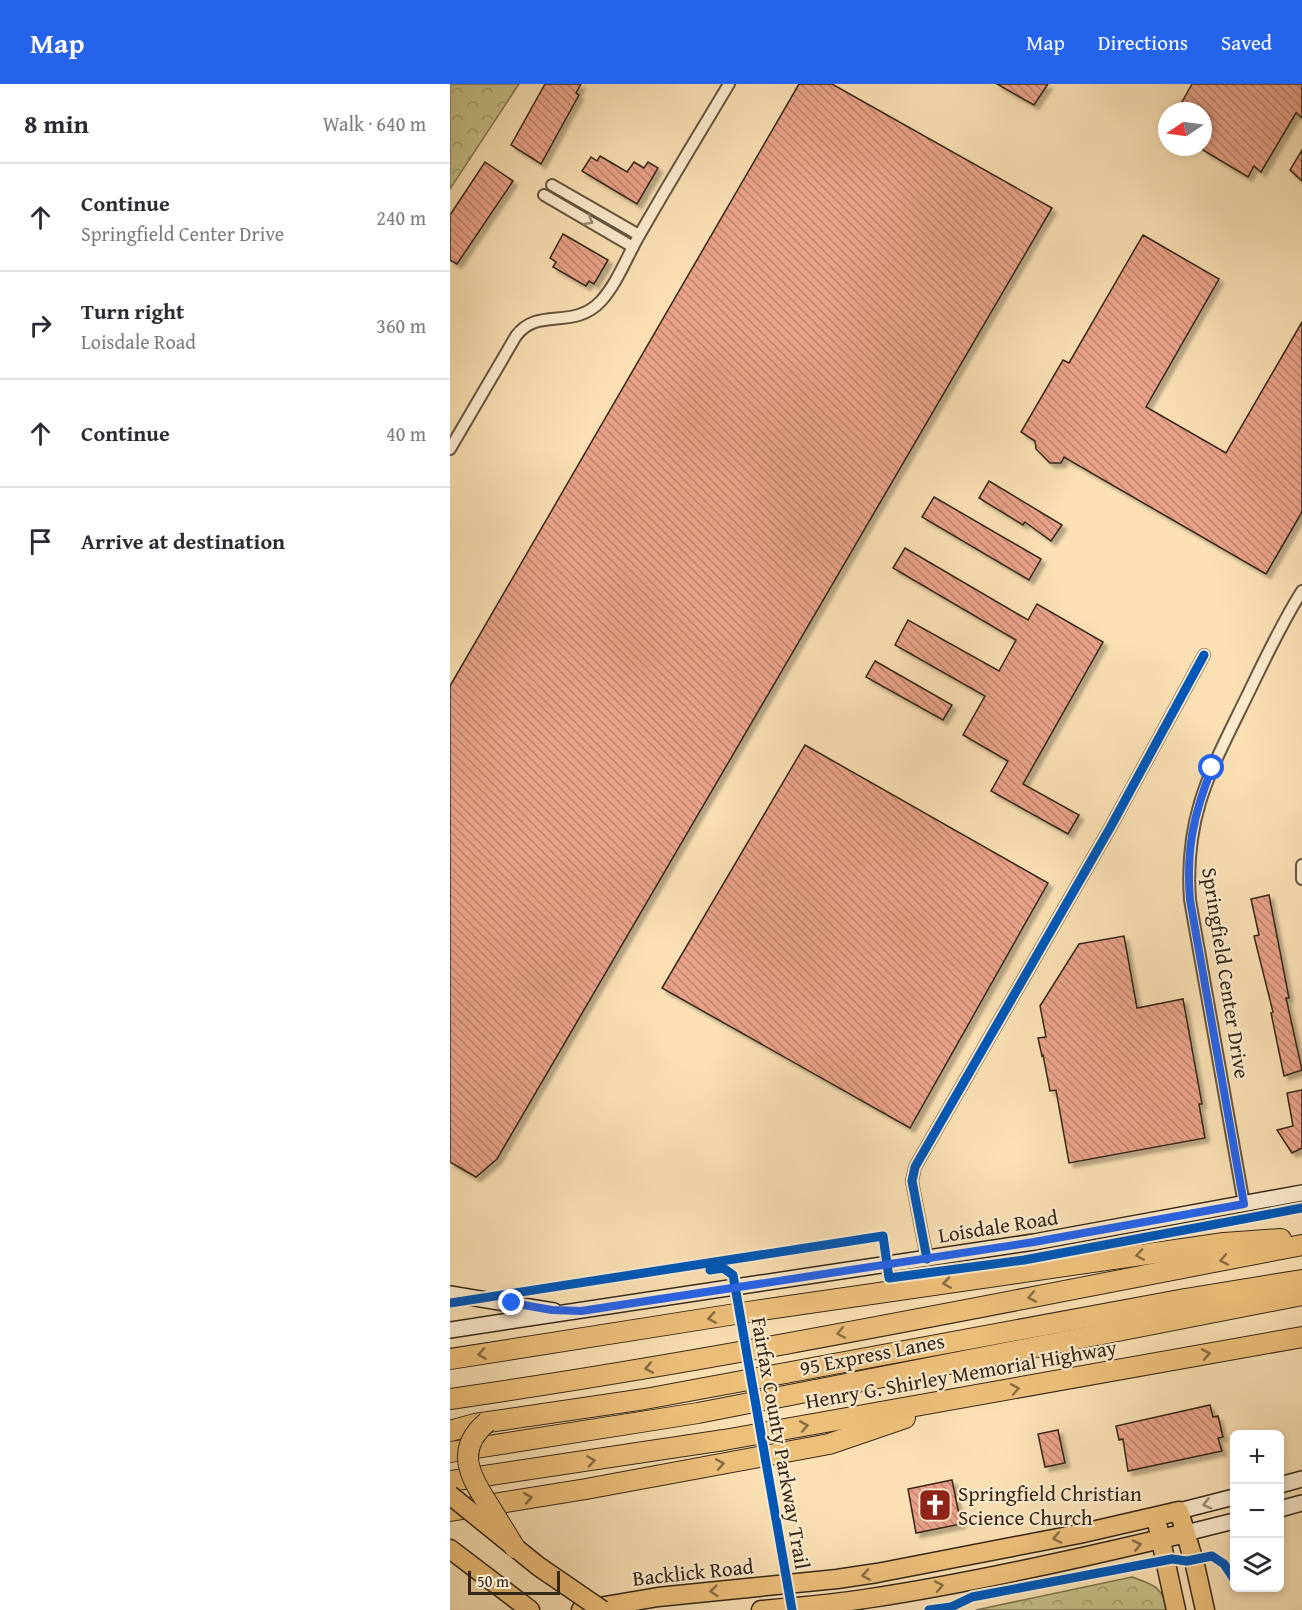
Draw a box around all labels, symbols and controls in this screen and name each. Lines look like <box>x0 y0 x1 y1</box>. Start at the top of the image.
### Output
text: Map <box>30 22 84 63</box>
text: Map <box>1026 27 1065 58</box>
text: Directions <box>1098 27 1188 58</box>
text: Saved <box>1221 27 1272 58</box>
north arrow <box>1158 102 1212 156</box>
text: 8 min <box>24 104 89 143</box>
text: Walk · 640 m <box>323 109 426 138</box>
text: Continue <box>81 187 170 219</box>
icon: ahead <box>24 201 57 234</box>
text: 240 m <box>376 203 426 232</box>
one-way arrow <box>583 214 593 226</box>
text: Springfield Center Drive <box>81 219 284 248</box>
text: Turn right <box>81 295 184 327</box>
icon: right <box>24 309 57 342</box>
text: 360 m <box>376 311 426 340</box>
text: Loisdale Road <box>81 327 196 356</box>
icon: ahead <box>24 417 57 450</box>
text: Continue <box>81 417 170 449</box>
text: 40 m <box>386 419 426 448</box>
icon: arrive <box>24 525 57 558</box>
text: Arrive at destination <box>81 525 285 557</box>
route start <box>1198 754 1224 780</box>
street label: Springfield Center Drive <box>1194 865 1258 1081</box>
street label: Loisdale Road <box>936 1201 1061 1251</box>
one-way arrow <box>1135 1248 1145 1261</box>
one-way arrow <box>1219 1253 1229 1266</box>
one-way arrow <box>942 1277 951 1289</box>
route end <box>498 1289 524 1315</box>
one-way arrow <box>1028 1290 1037 1302</box>
one-way arrow <box>708 1311 718 1324</box>
street label: Fairfax County Parkway Trail <box>744 1314 818 1572</box>
street label: 95 Express Lanes <box>797 1325 947 1383</box>
one-way arrow <box>836 1326 846 1339</box>
street label: Henry G. Shirley Memorial Highway <box>803 1331 1120 1417</box>
one-way arrow <box>477 1347 487 1359</box>
one-way arrow <box>1201 1348 1211 1361</box>
one-way arrow <box>644 1361 654 1374</box>
one-way arrow <box>1009 1383 1019 1396</box>
one-way arrow <box>799 1420 809 1433</box>
map controls <box>1230 1430 1284 1592</box>
button: + <box>1230 1430 1284 1484</box>
one-way arrow <box>586 1455 596 1467</box>
one-way arrow <box>715 1458 725 1471</box>
place label: Springfield Christian Science Church <box>958 1478 1142 1533</box>
button: − <box>1230 1484 1284 1538</box>
church icon: Springfield Christian Science Church <box>917 1487 953 1523</box>
one-way arrow <box>523 1492 533 1505</box>
one-way arrow <box>1202 1497 1212 1510</box>
one-way arrow <box>1052 1531 1062 1544</box>
button: layers <box>1230 1538 1284 1592</box>
one-way arrow <box>1131 1539 1141 1552</box>
street label: Backlick Road <box>631 1550 756 1594</box>
scale bar <box>468 1568 560 1596</box>
text: 50 m <box>477 1569 509 1593</box>
one-way arrow <box>861 1569 870 1581</box>
one-way arrow <box>933 1580 943 1593</box>
one-way arrow <box>710 1584 719 1597</box>

